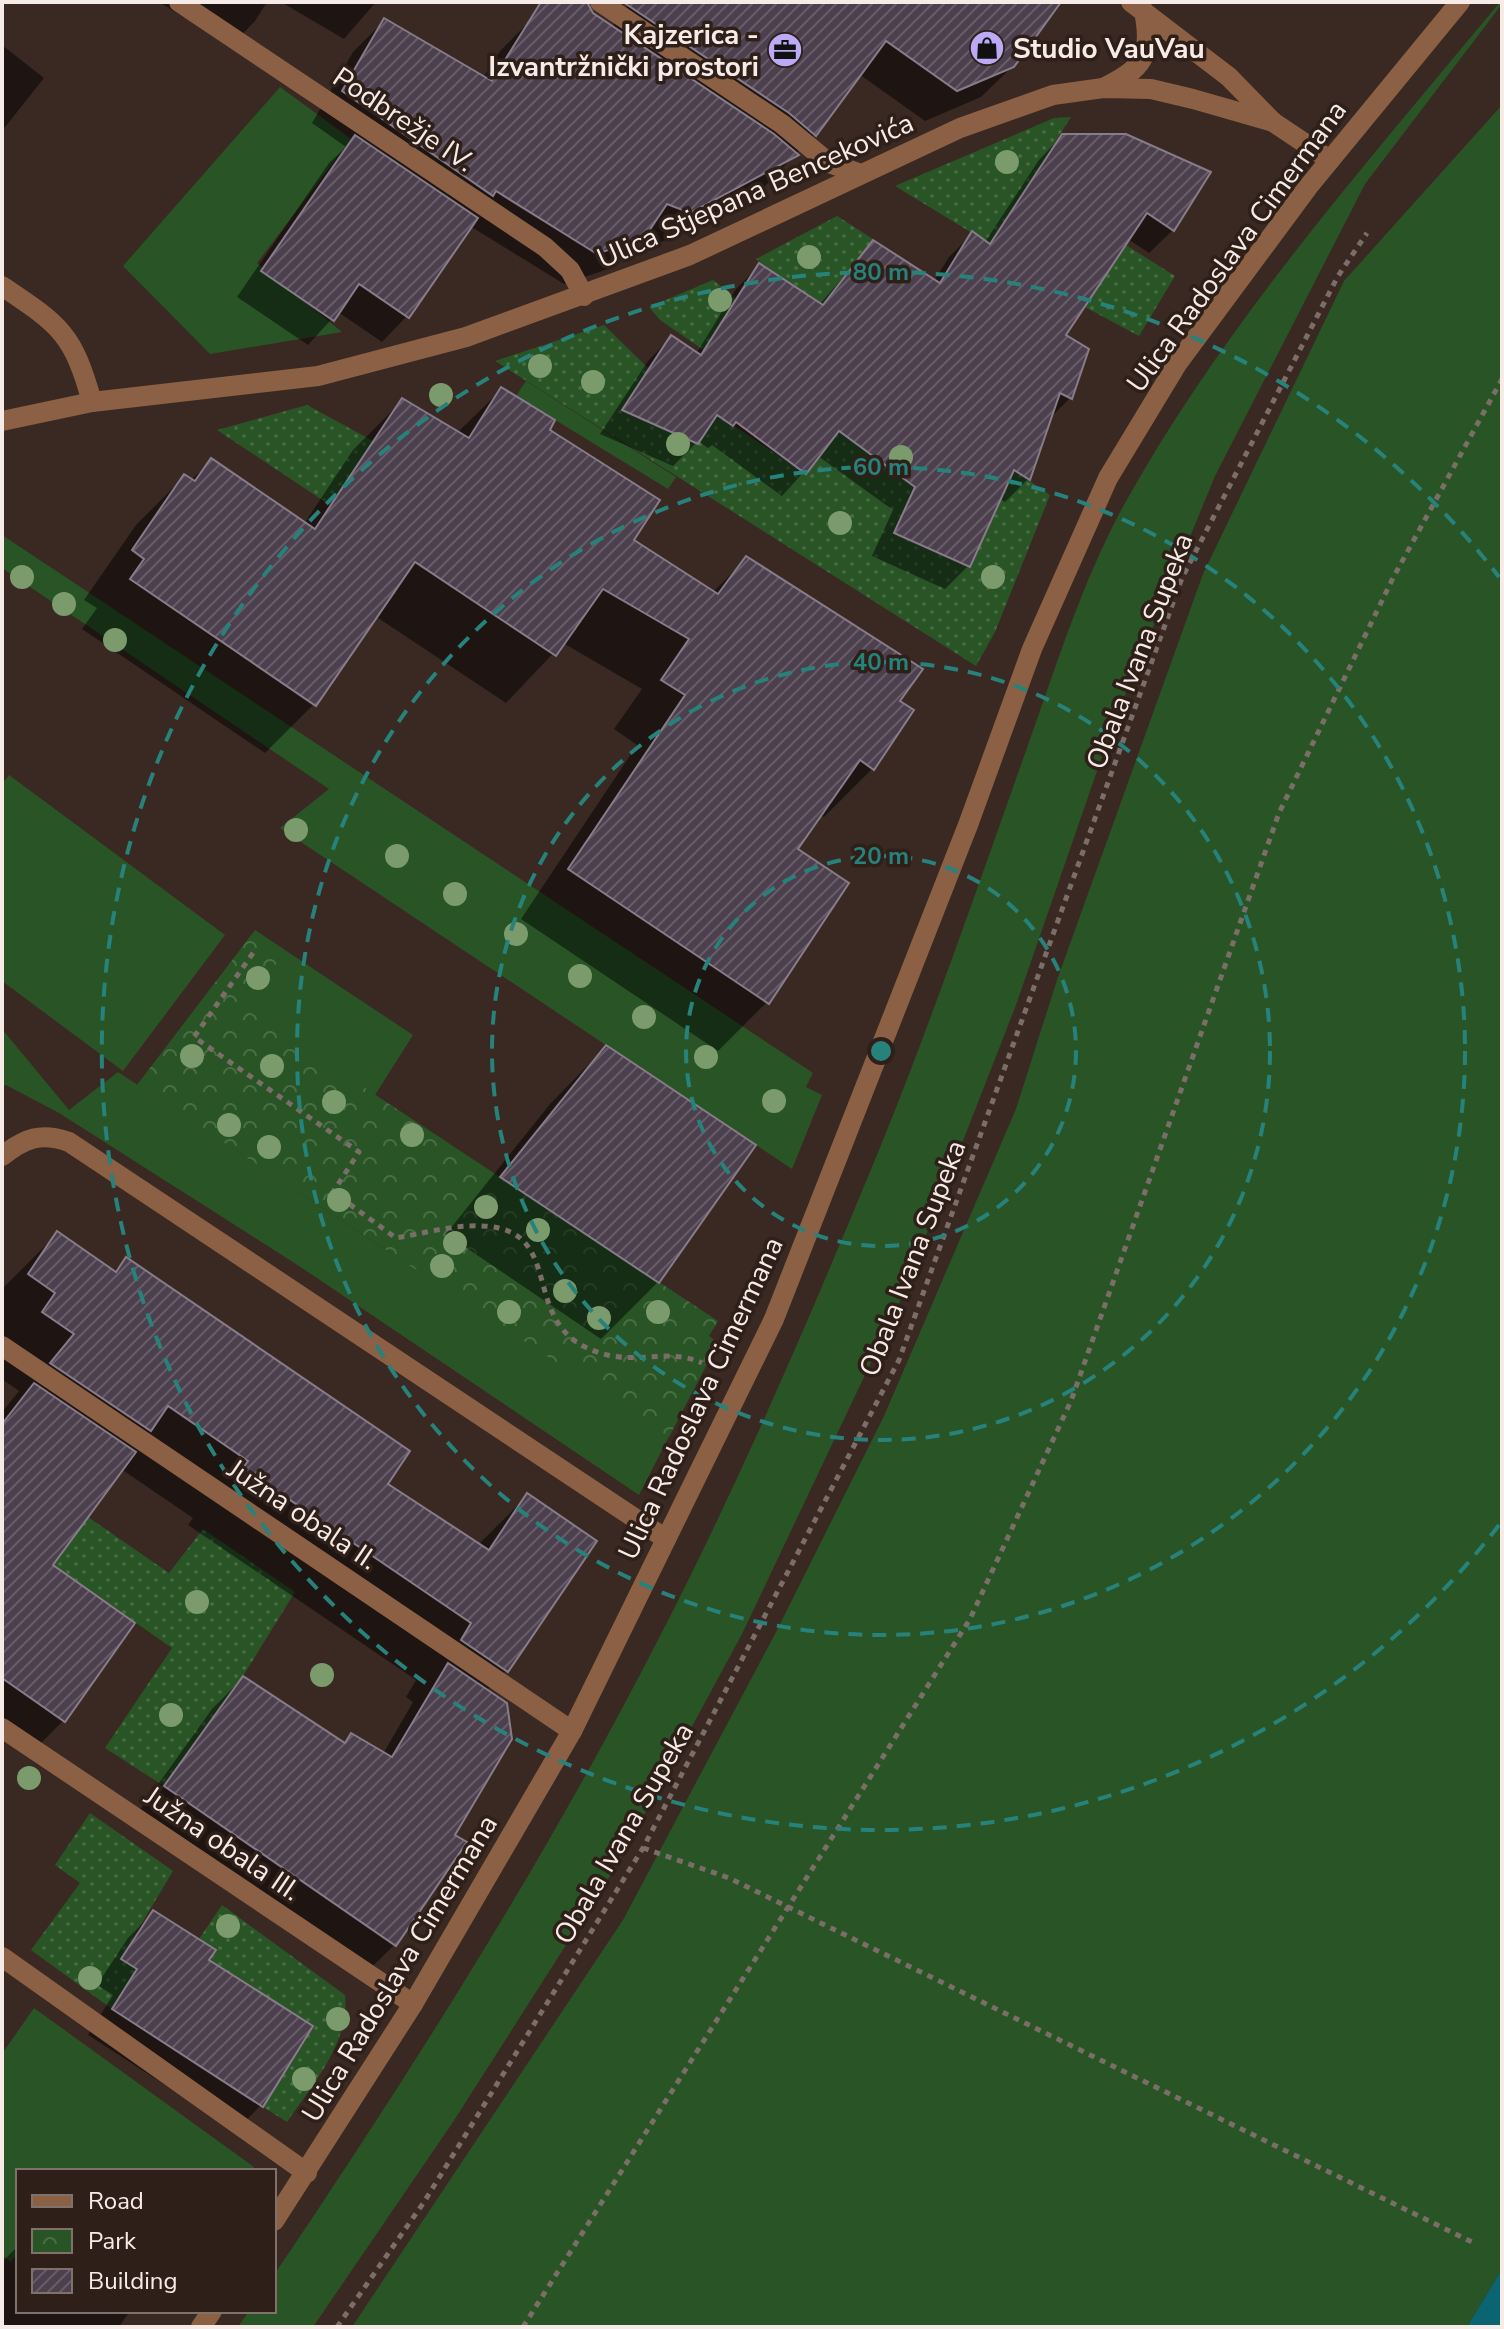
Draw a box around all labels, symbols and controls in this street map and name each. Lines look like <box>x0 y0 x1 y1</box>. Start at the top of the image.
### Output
place label: Kajzerica - Izvantržnički prostori <box>488 16 759 86</box>
shop icon: Studio VauVau <box>968 29 1006 67</box>
place label: Studio VauVau <box>1013 30 1205 68</box>
office icon: Kajzerica - Izvantržnički prostori <box>766 31 804 69</box>
street label: Podbrežje IV. <box>325 58 482 181</box>
street label: Ulica Radoslava Cimermana <box>1118 93 1356 400</box>
street label: Ulica Stjepana Bencekovića <box>591 104 920 278</box>
text: 80 m <box>853 256 909 288</box>
text: 60 m <box>853 451 909 483</box>
street label: Obala Ivana Supeka <box>1077 528 1202 775</box>
text: 40 m <box>853 646 909 678</box>
text: 20 m <box>853 840 909 872</box>
centre of rings <box>867 1037 895 1065</box>
street label: Obala Ivana Supeka <box>850 1135 975 1382</box>
street label: Ulica Radoslava Cimermana <box>609 1231 792 1566</box>
street label: Južna obala II. <box>219 1450 385 1579</box>
street label: Obala Ivana Supeka <box>545 1716 703 1951</box>
street label: Južna obala III. <box>136 1777 308 1910</box>
street label: Ulica Radoslava Cimermana <box>293 1808 507 2129</box>
legend <box>16 2169 276 2313</box>
text: Road <box>88 2185 144 2217</box>
text: Park <box>88 2225 137 2257</box>
text: Building <box>88 2265 178 2297</box>

